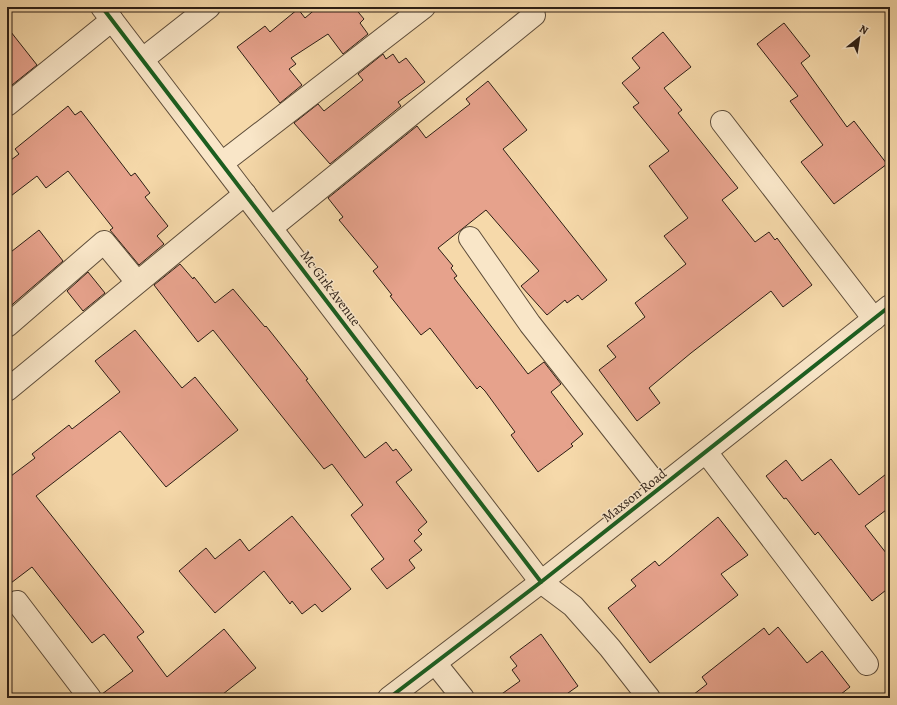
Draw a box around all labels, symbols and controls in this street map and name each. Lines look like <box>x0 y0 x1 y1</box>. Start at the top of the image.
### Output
north arrow <box>839 18 879 58</box>
text: N <box>857 21 871 38</box>
street label: Mc Girk Avenue <box>296 247 365 330</box>
street label: Maxson Road <box>598 464 671 527</box>

